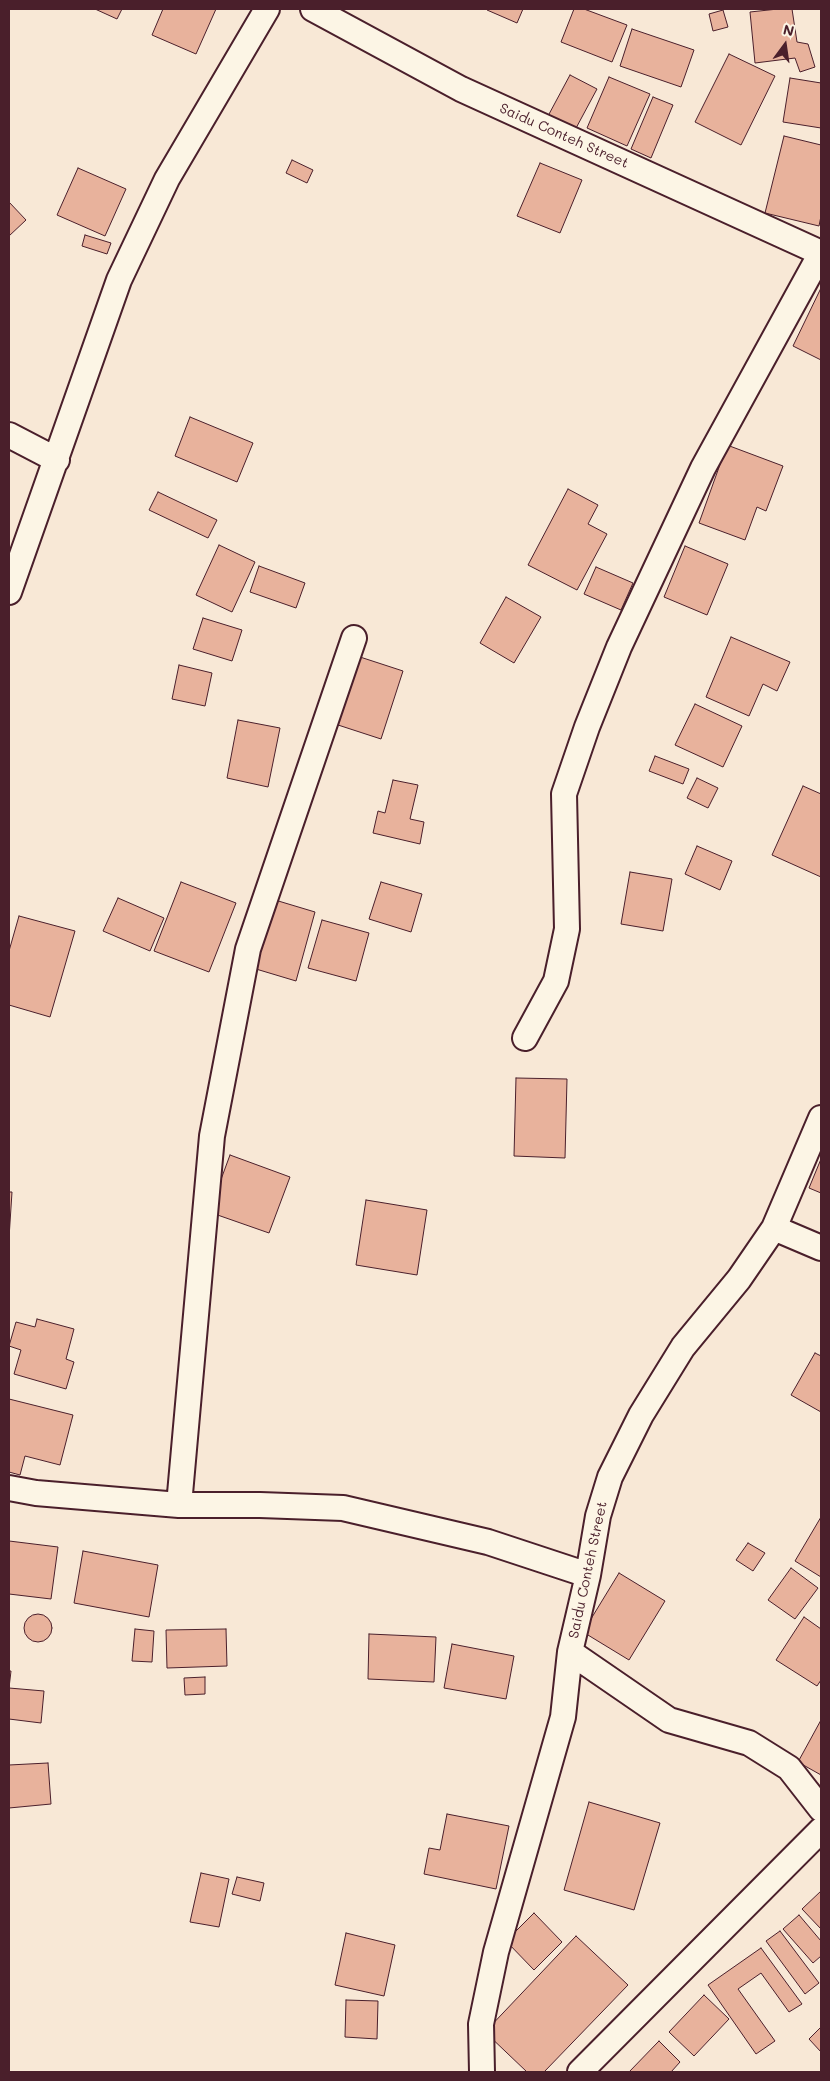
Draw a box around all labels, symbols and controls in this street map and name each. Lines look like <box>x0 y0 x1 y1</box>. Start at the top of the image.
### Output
text: N <box>781 19 796 40</box>
north arrow <box>760 20 810 70</box>
street label: Saidu Conteh Street <box>497 100 631 172</box>
street label: Saidu Conteh Street <box>565 1500 611 1640</box>

